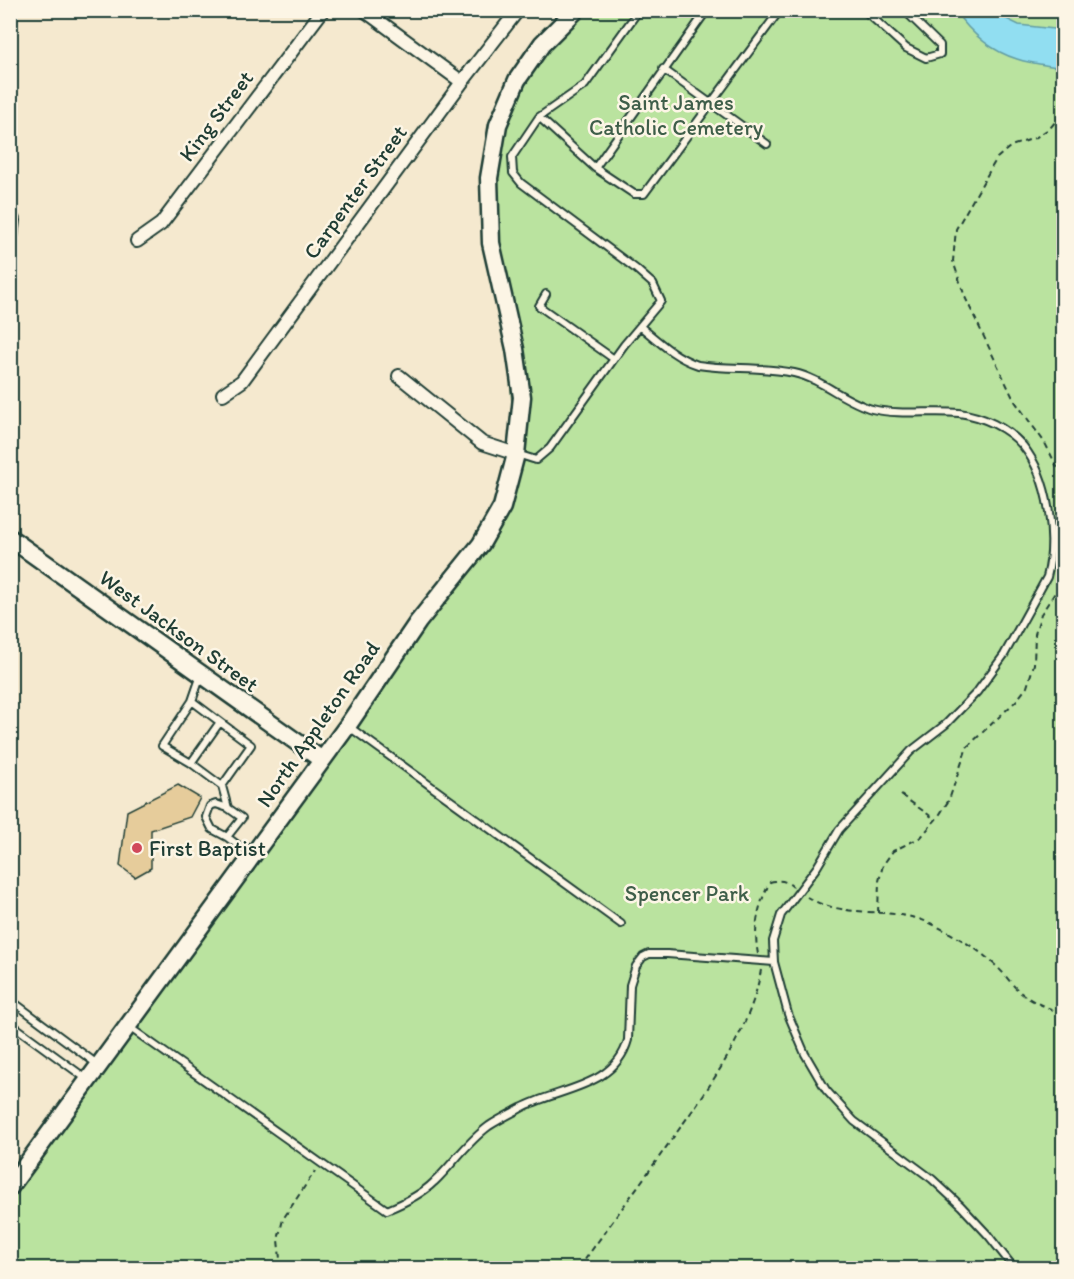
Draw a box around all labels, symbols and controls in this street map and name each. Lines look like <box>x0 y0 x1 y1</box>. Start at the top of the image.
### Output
street label: King Street <box>173 65 259 167</box>
park label: Saint James Catholic Cemetery <box>589 89 764 141</box>
street label: Carpenter Street <box>297 120 413 264</box>
street label: West Jackson Street <box>94 564 264 698</box>
street label: North Appleton Road <box>250 636 386 812</box>
place label: First Baptist <box>149 835 266 862</box>
marker: First Baptist <box>130 841 144 855</box>
park label: Spencer Park <box>625 880 750 907</box>

